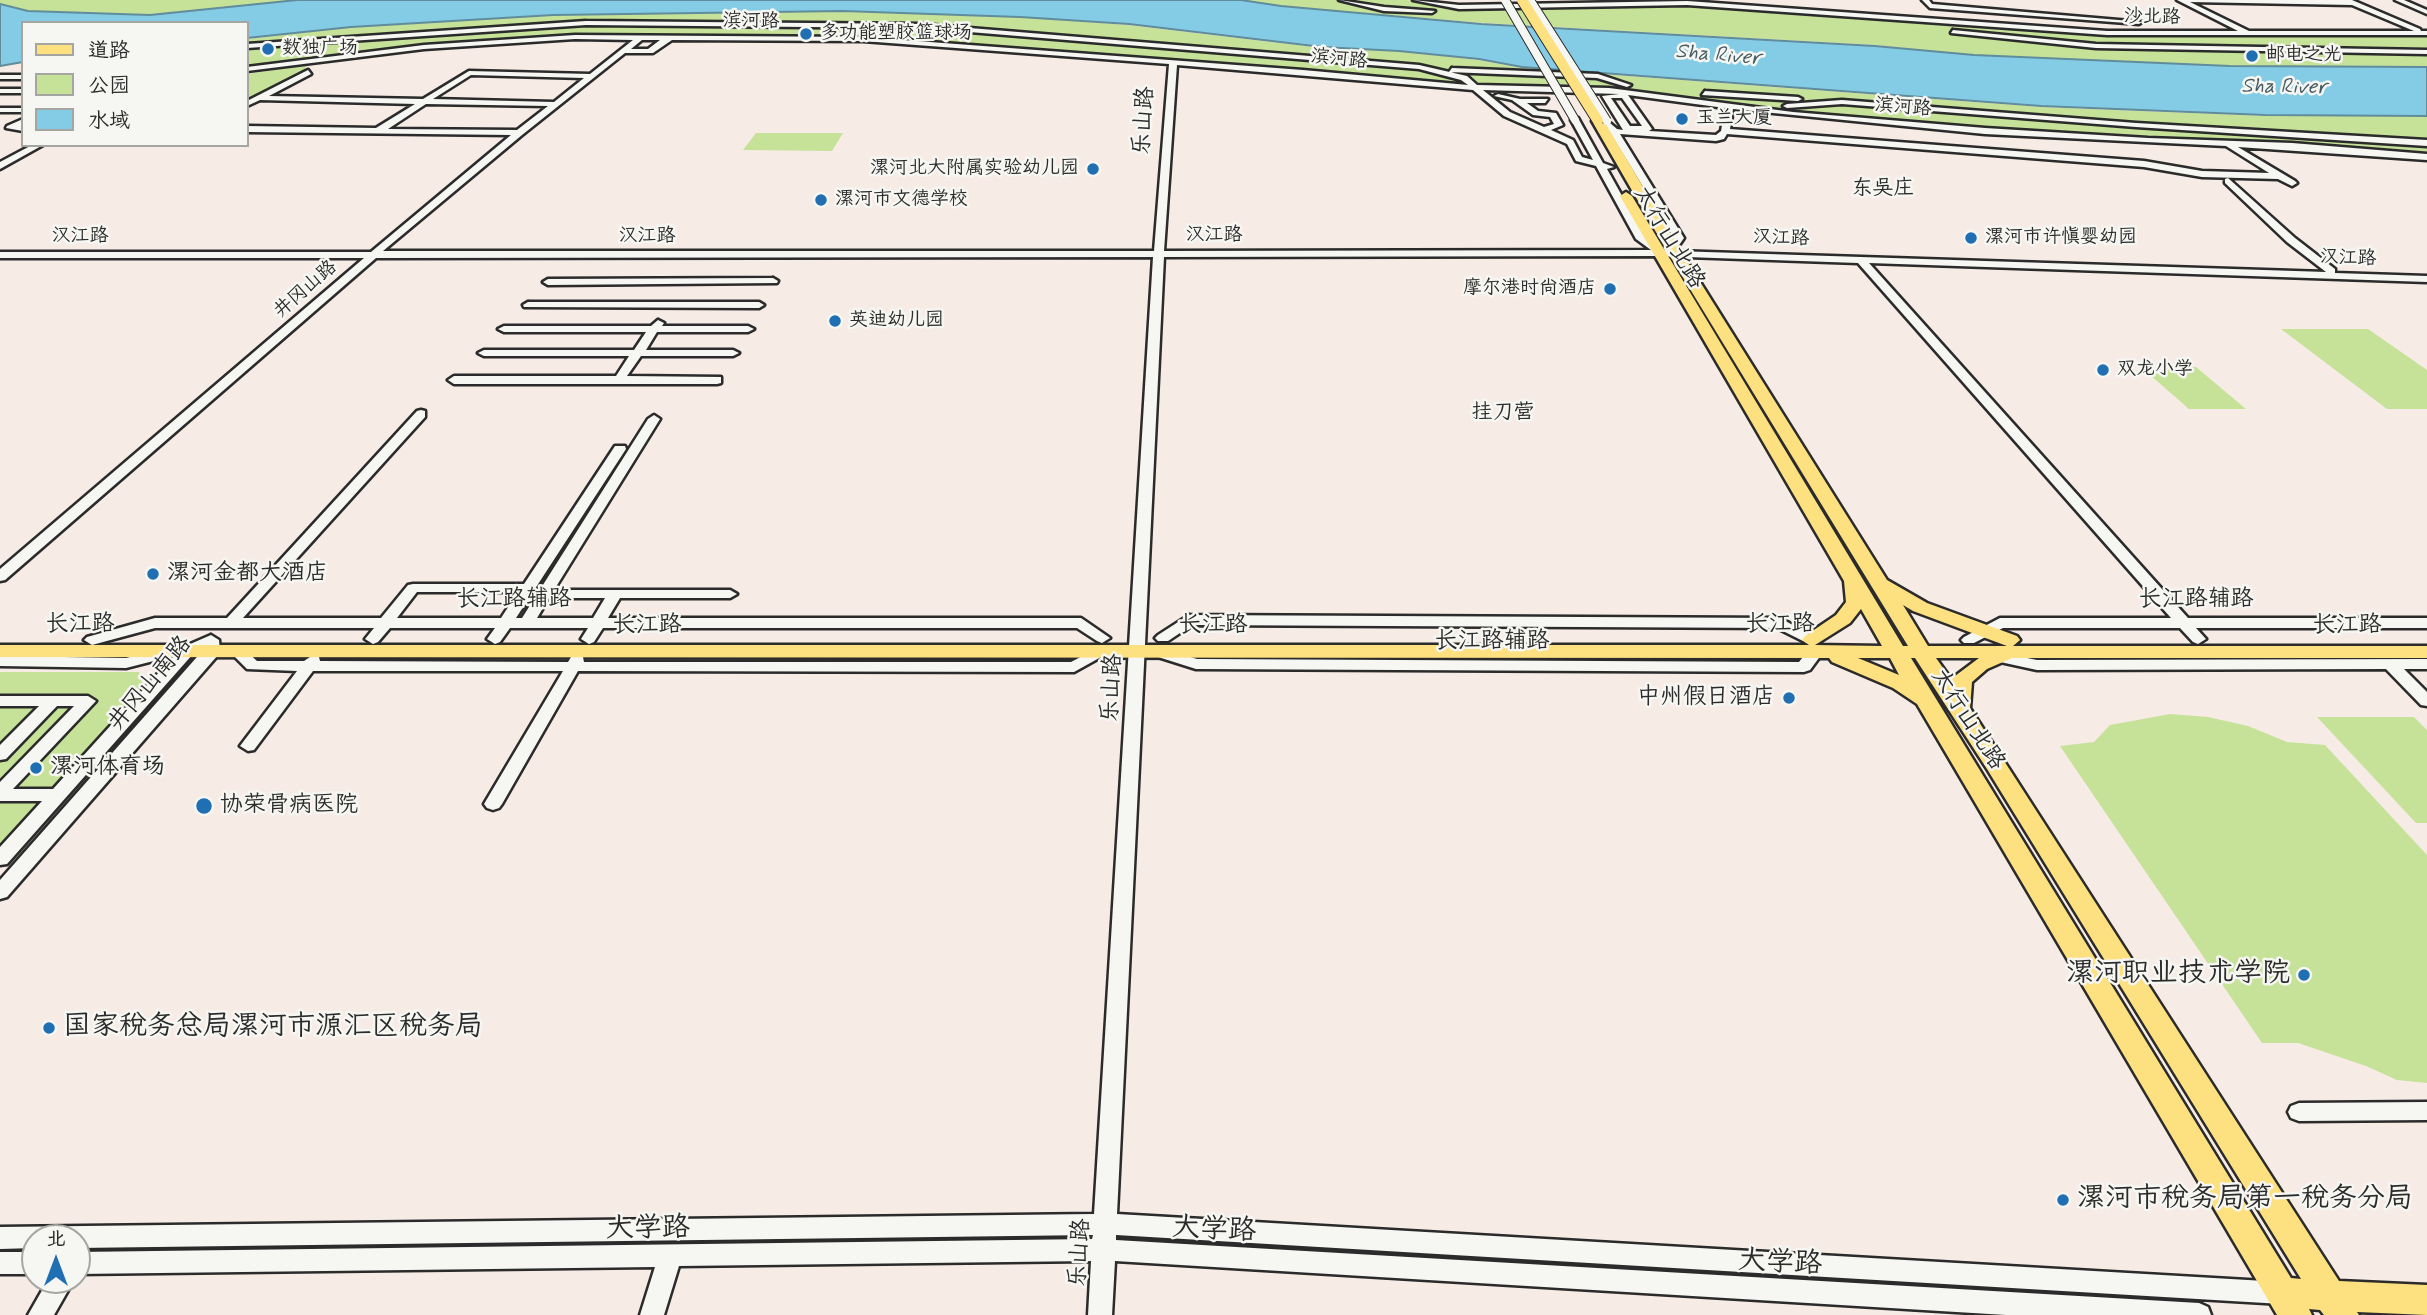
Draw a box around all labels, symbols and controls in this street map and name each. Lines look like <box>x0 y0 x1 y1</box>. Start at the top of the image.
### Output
street label: 沙北路 <box>2123 6 2181 30</box>
street label: 滨河路 <box>722 10 780 34</box>
legend <box>21 21 248 147</box>
place label: 多功能塑胶篮球场 <box>820 23 972 45</box>
marker: 多功能塑胶篮球场 <box>798 26 814 42</box>
text: 道路 <box>88 37 130 65</box>
place label: 数独广场 <box>282 38 358 60</box>
water label: Sha River <box>1674 40 1762 72</box>
marker: 数独广场 <box>260 41 276 57</box>
place label: 邮电之光 <box>2266 45 2342 67</box>
street label: 滨河路 <box>1309 46 1369 74</box>
marker: 邮电之光 <box>2244 48 2260 64</box>
text: 公园 <box>88 72 130 100</box>
water label: Sha River <box>2241 75 2327 101</box>
street label: 乐山路 <box>1129 86 1161 156</box>
street label: 滨河路 <box>1874 94 1932 122</box>
text: 水域 <box>88 107 130 135</box>
place label: 玉兰大厦 <box>1696 108 1772 130</box>
marker: 玉兰大厦 <box>1674 111 1690 127</box>
place label: 漯河北大附属实验幼儿园 <box>870 158 1079 180</box>
marker: 漯河北大附属实验幼儿园 <box>1085 161 1101 177</box>
district label: 东吴庄 <box>1852 177 1914 203</box>
street label: 太行山北路 <box>1627 182 1709 294</box>
place label: 漯河市文德学校 <box>835 189 968 211</box>
marker: 漯河市文德学校 <box>813 192 829 208</box>
street label: 汉江路 <box>1186 225 1242 247</box>
street label: 汉江路 <box>52 226 108 248</box>
street label: 汉江路 <box>619 226 675 248</box>
street label: 汉江路 <box>1752 227 1810 251</box>
place label: 漯河市许慎婴幼园 <box>1985 227 2137 249</box>
marker: 漯河市许慎婴幼园 <box>1963 230 1979 246</box>
street label: 汉江路 <box>2319 247 2377 271</box>
street label: 井冈山路 <box>270 256 342 324</box>
place label: 摩尔港时尚酒店 <box>1463 278 1596 300</box>
marker: 摩尔港时尚酒店 <box>1602 281 1618 297</box>
place label: 英迪幼儿园 <box>849 310 944 332</box>
marker: 英迪幼儿园 <box>827 313 843 329</box>
place label: 双龙小学 <box>2117 359 2193 381</box>
marker: 双龙小学 <box>2095 362 2111 378</box>
district label: 挂刀营 <box>1472 401 1534 427</box>
place label: 漯河金都大酒店 <box>167 560 328 588</box>
marker: 漯河金都大酒店 <box>145 566 161 582</box>
street label: 长江路辅路 <box>457 586 571 614</box>
street label: 长江路辅路 <box>2139 586 2253 614</box>
street label: 长江路 <box>46 611 114 639</box>
street label: 长江路 <box>1746 611 1814 639</box>
street label: 长江路 <box>613 612 681 640</box>
street label: 长江路 <box>1179 612 1247 640</box>
street label: 长江路 <box>2313 612 2381 640</box>
street label: 长江路辅路 <box>1435 628 1549 656</box>
street label: 井冈山南路 <box>103 631 199 737</box>
street label: 乐山路 <box>1097 653 1129 723</box>
street label: 太行山北路 <box>1924 664 2010 776</box>
place label: 中州假日酒店 <box>1637 684 1775 712</box>
marker: 中州假日酒店 <box>1781 690 1797 706</box>
place label: 漯河体育场 <box>50 754 165 782</box>
marker: 漯河体育场 <box>28 760 44 776</box>
place label: 协荣骨病医院 <box>220 792 358 820</box>
marker: 协荣骨病医院 <box>194 796 214 816</box>
place label: 漯河职业技术学院 <box>2066 958 2290 992</box>
marker: 漯河职业技术学院 <box>2296 967 2312 983</box>
place label: 国家税务总局漯河市源汇区税务局 <box>63 1011 483 1045</box>
marker: 国家税务总局漯河市源汇区税务局 <box>41 1020 57 1036</box>
place label: 漯河市税务局第一税务分局 <box>2077 1183 2413 1217</box>
marker: 漯河市税务局第一税务分局 <box>2055 1192 2071 1208</box>
street label: 大学路 <box>606 1212 690 1248</box>
street label: 大学路 <box>1171 1212 1257 1250</box>
street label: 乐山路 <box>1065 1218 1097 1288</box>
north arrow <box>21 1224 91 1294</box>
text: 北 <box>46 1227 66 1252</box>
street label: 大学路 <box>1737 1245 1823 1283</box>

